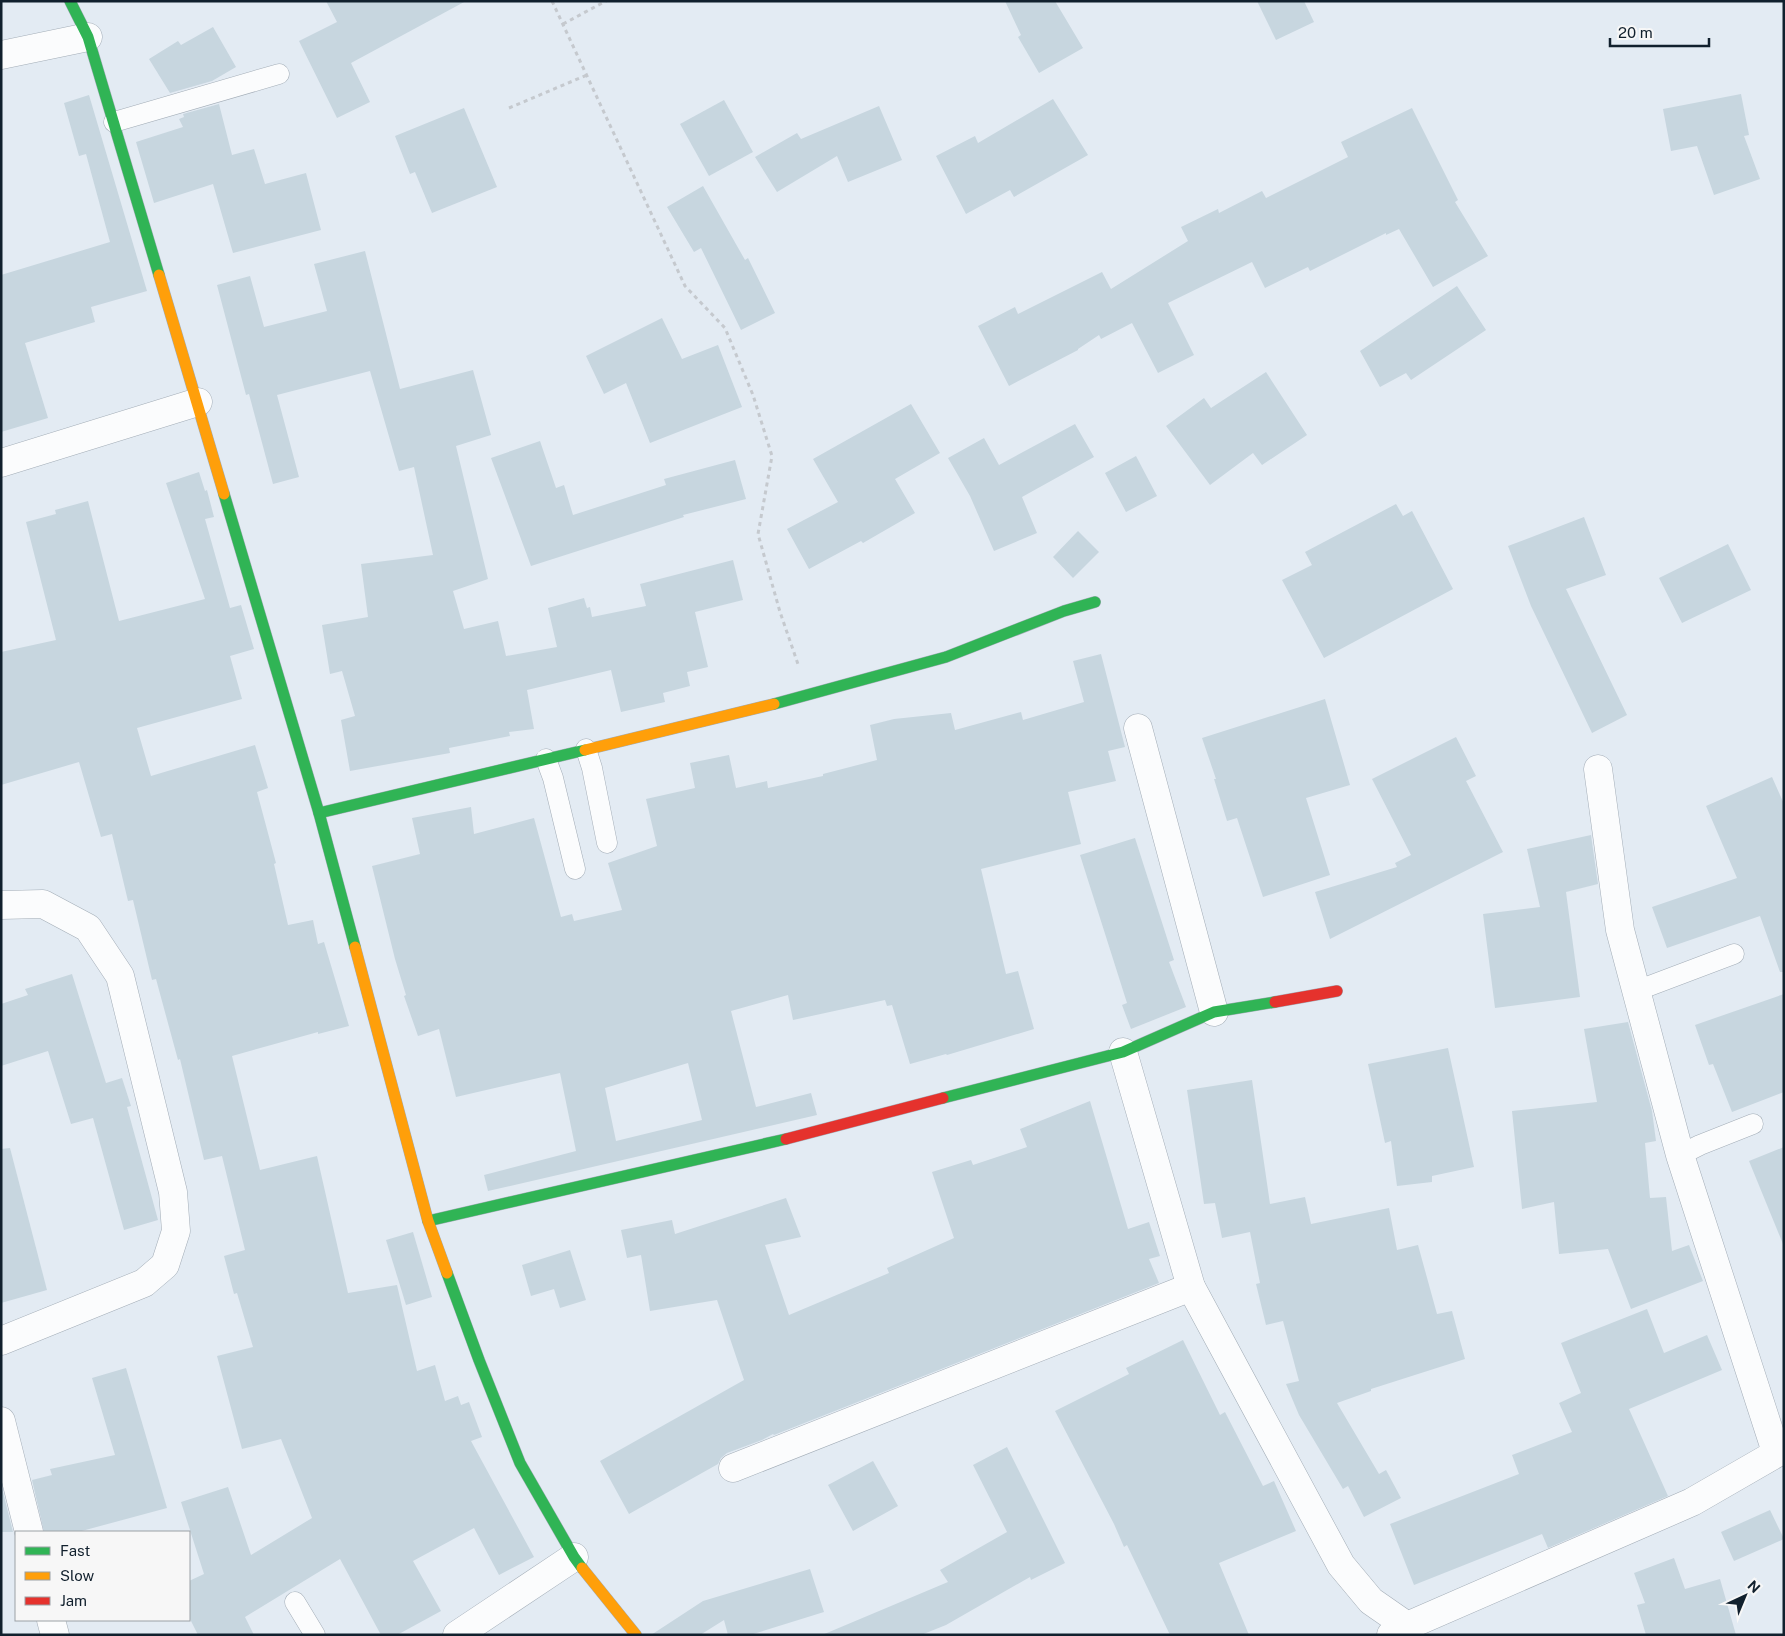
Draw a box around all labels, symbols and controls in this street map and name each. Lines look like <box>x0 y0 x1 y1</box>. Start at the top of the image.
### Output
scale bar <box>1610 15 1709 47</box>
text: 20 m <box>1618 24 1653 41</box>
legend <box>15 1531 190 1621</box>
text: Fast <box>60 1542 90 1559</box>
text: Slow <box>60 1567 95 1584</box>
north arrow <box>1720 1571 1770 1621</box>
text: N <box>1745 1577 1764 1596</box>
text: Jam <box>60 1592 87 1609</box>

